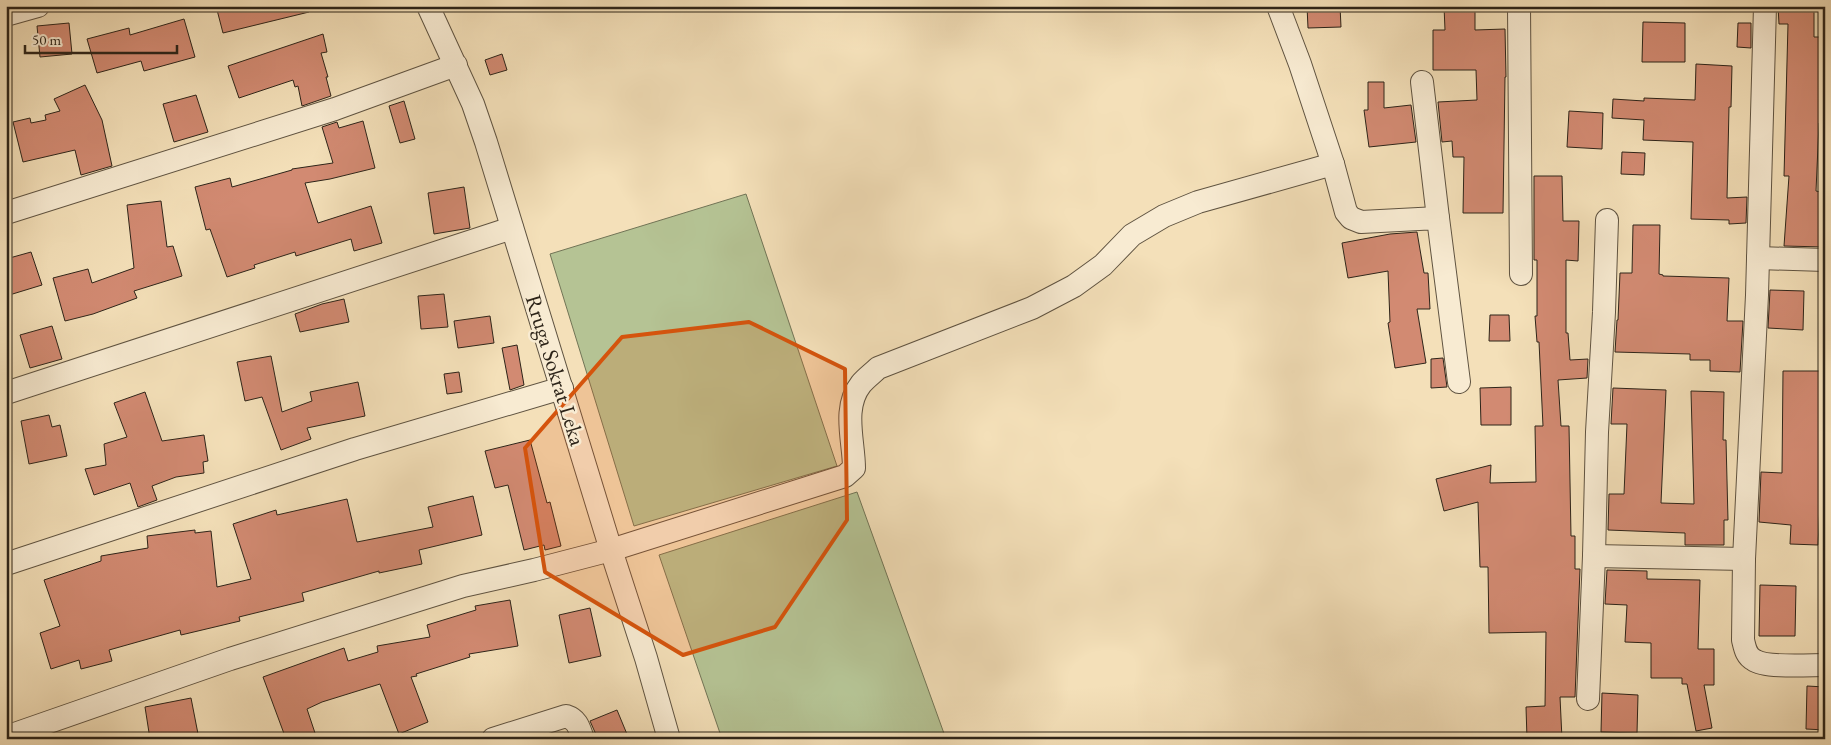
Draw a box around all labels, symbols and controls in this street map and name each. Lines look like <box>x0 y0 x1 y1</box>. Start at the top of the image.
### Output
scale bar <box>25 22 178 54</box>
text: 50 m <box>32 30 61 49</box>
street label: Rruga Sokrat Leka <box>519 291 592 449</box>

